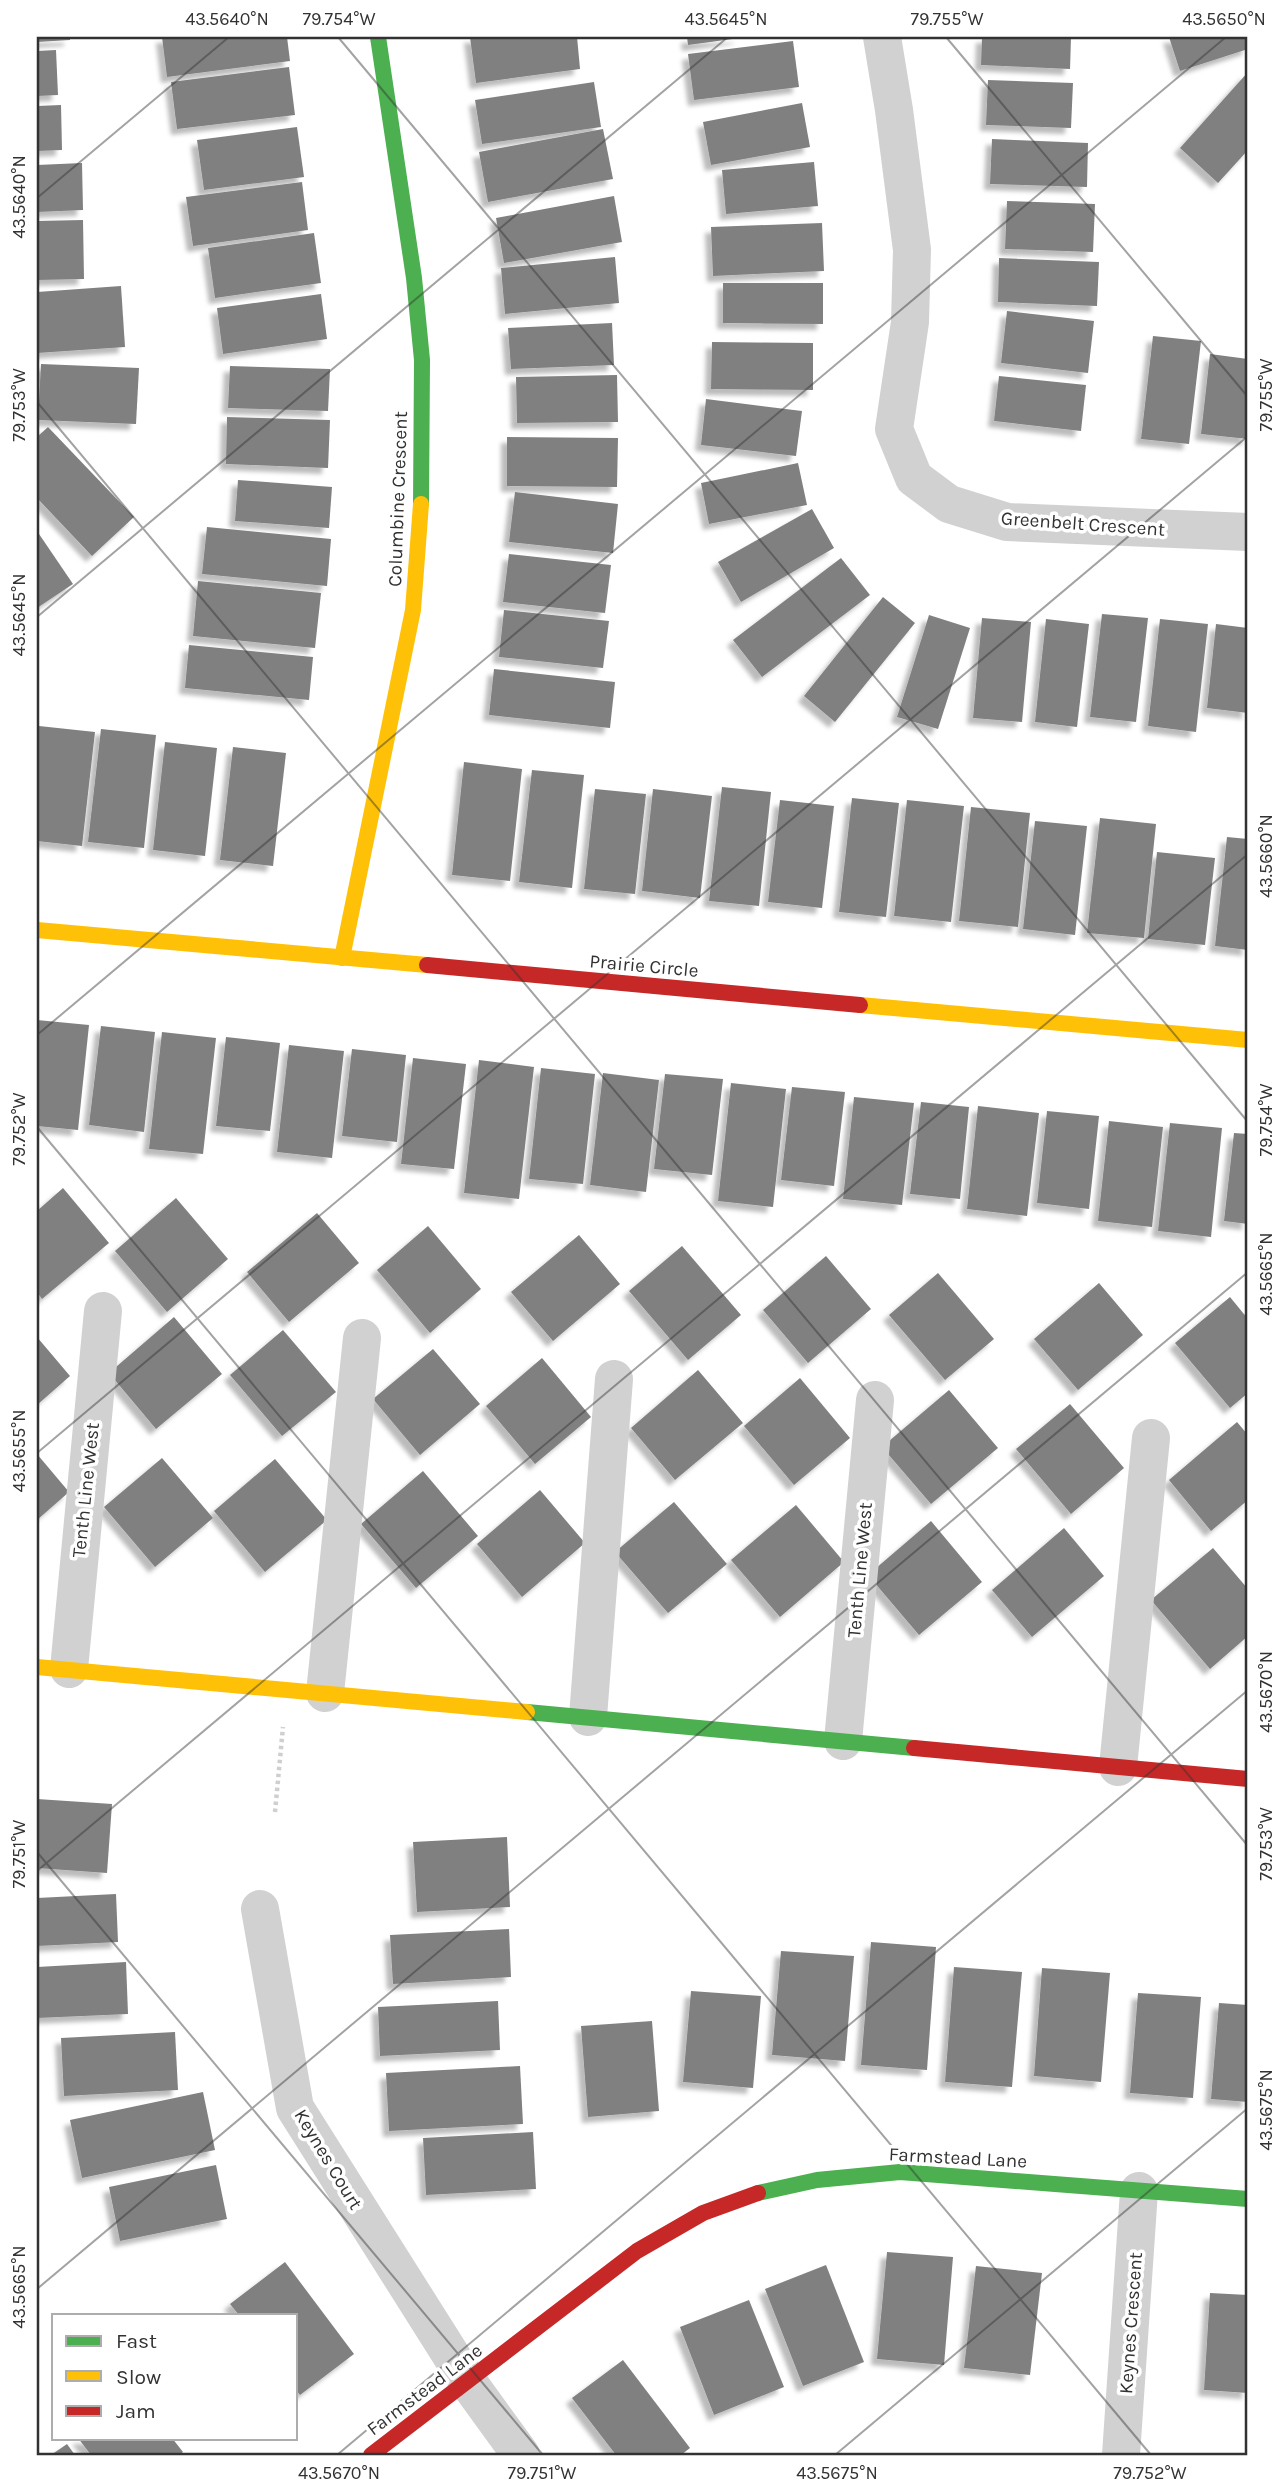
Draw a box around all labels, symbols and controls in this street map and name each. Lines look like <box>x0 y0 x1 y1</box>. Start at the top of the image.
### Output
text: 43.5640°N <box>185 8 269 30</box>
text: 79.754°W <box>303 8 376 30</box>
text: 43.5645°N <box>684 8 768 30</box>
text: 79.755°W <box>910 8 984 30</box>
text: 43.5650°N <box>1182 8 1266 30</box>
text: 43.5640°N <box>8 155 30 239</box>
text: 79.755°W <box>1255 358 1277 432</box>
text: 79.753°W <box>8 368 30 442</box>
street label: Columbine Crescent <box>384 411 412 587</box>
street label: Greenbelt Crescent <box>1000 507 1166 541</box>
text: 43.5645°N <box>8 573 30 657</box>
text: 43.5660°N <box>1255 814 1277 898</box>
street label: Prairie Circle <box>588 950 699 982</box>
text: 79.754°W <box>1255 1084 1277 1157</box>
text: 79.752°W <box>8 1092 30 1166</box>
text: 43.5665°N <box>1255 1232 1277 1316</box>
text: 43.5655°N <box>8 1409 30 1493</box>
street label: Tenth Line West <box>68 1421 104 1559</box>
street label: Tenth Line West <box>843 1501 877 1639</box>
text: 43.5670°N <box>1255 1651 1277 1733</box>
text: 79.753°W <box>1255 1807 1277 1881</box>
text: 79.751°W <box>8 1820 30 1888</box>
text: 43.5675°N <box>1255 2069 1277 2151</box>
street label: Keynes Court <box>290 2105 367 2214</box>
street label: Farmstead Lane <box>888 2143 1028 2173</box>
text: 43.5665°N <box>8 2245 30 2329</box>
street label: Keynes Crescent <box>1115 2251 1147 2395</box>
legend <box>52 2314 298 2440</box>
text: Fast <box>116 2329 157 2353</box>
street label: Farmstead Lane <box>363 2339 486 2440</box>
text: Slow <box>116 2365 161 2389</box>
text: Jam <box>116 2399 156 2423</box>
text: 43.5670°N <box>298 2462 380 2484</box>
text: 79.751°W <box>508 2462 576 2484</box>
text: 43.5675°N <box>796 2462 878 2484</box>
text: 79.752°W <box>1113 2462 1187 2484</box>

